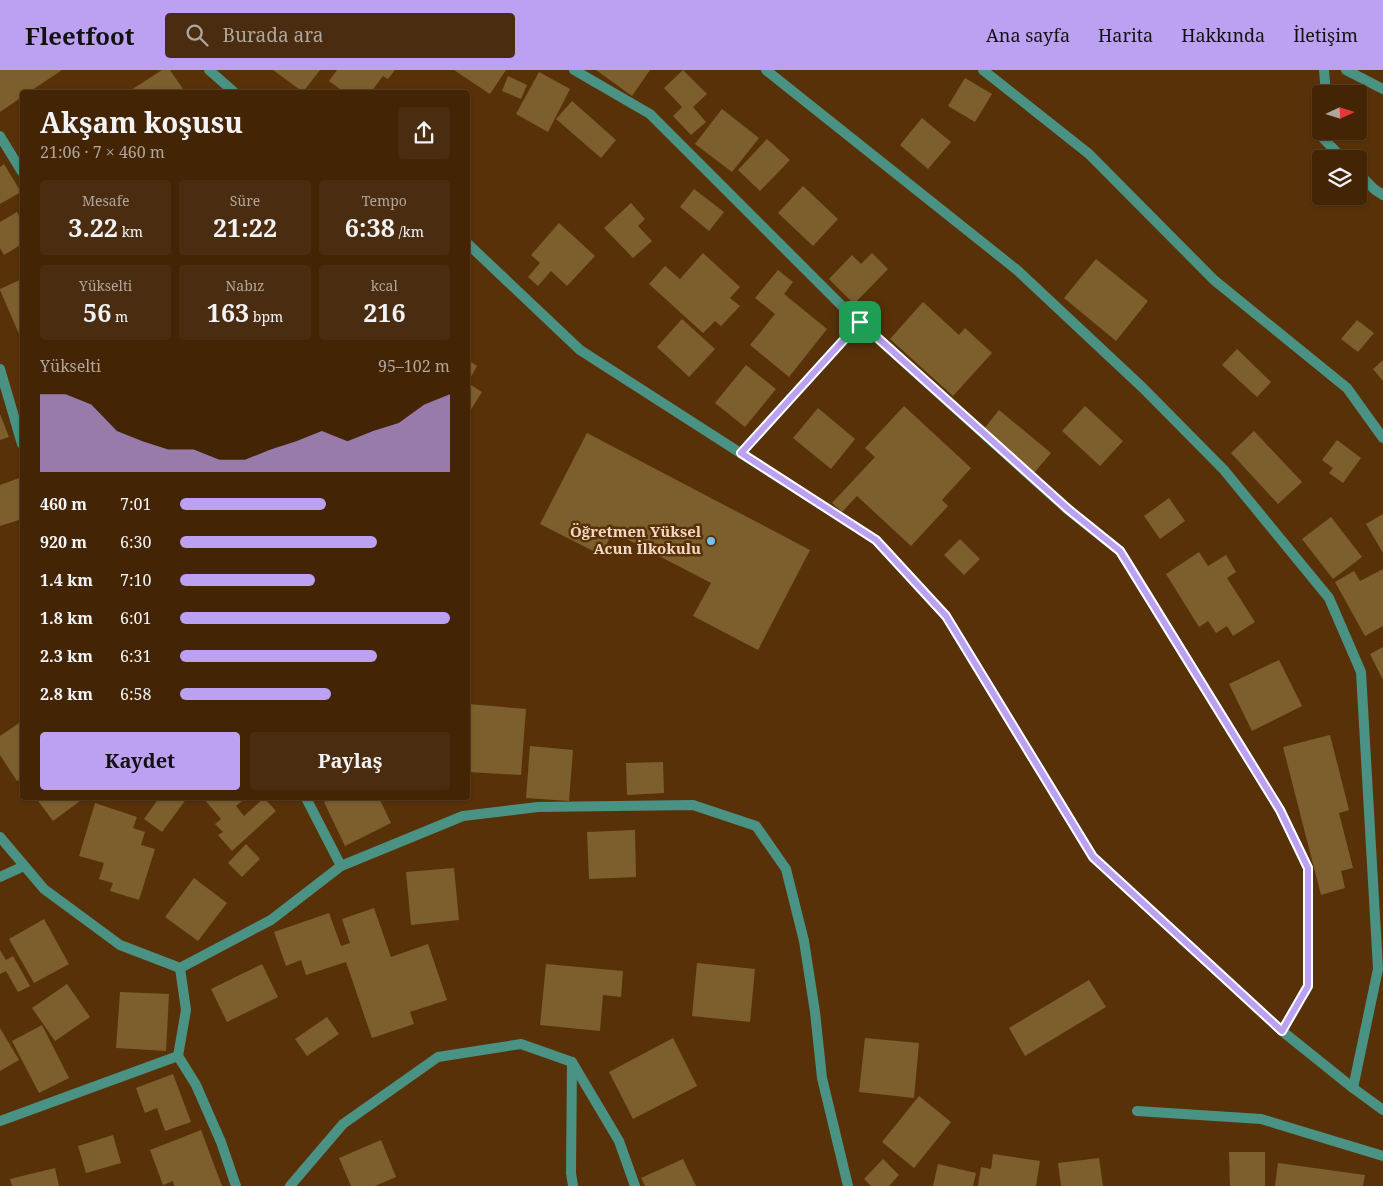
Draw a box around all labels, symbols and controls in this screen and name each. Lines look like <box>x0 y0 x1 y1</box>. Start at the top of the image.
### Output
search box <box>165 13 515 58</box>
text: Fleetfoot <box>25 19 135 52</box>
icon: search <box>183 21 211 49</box>
text: Burada ara <box>223 22 324 48</box>
text: Ana sayfa <box>986 23 1070 47</box>
text: Harita <box>1098 23 1153 47</box>
text: Hakkında <box>1181 23 1265 47</box>
text: İletişim <box>1293 23 1358 47</box>
north arrow <box>1312 85 1368 140</box>
map controls <box>1312 85 1367 205</box>
text: Akşam koşusu <box>40 103 243 141</box>
button: share <box>398 107 450 159</box>
text: 21:06 · 7 × 460 m <box>40 141 165 163</box>
button: layers <box>1312 150 1367 205</box>
text: Mesafe <box>82 191 129 210</box>
text: Süre <box>230 191 260 210</box>
text: Tempo <box>362 191 407 210</box>
text: 3.22 <box>68 210 118 244</box>
text: 21:22 <box>213 210 277 244</box>
text: 6:38 <box>345 210 395 244</box>
text: km <box>118 222 143 241</box>
text: /km <box>395 222 424 241</box>
text: Yükselti <box>79 276 132 295</box>
text: Nabız <box>226 276 264 295</box>
text: kcal <box>371 276 398 295</box>
text: 56 <box>83 295 111 329</box>
text: 163 <box>207 295 249 329</box>
text: 216 <box>363 295 406 329</box>
pin <box>839 301 881 343</box>
text: m <box>111 307 128 326</box>
text: bpm <box>249 307 283 326</box>
icon: arrive <box>846 308 874 336</box>
text: Yükselti <box>40 355 101 377</box>
text: 95–102 m <box>378 355 450 377</box>
text: 460 m <box>40 493 87 515</box>
text: 7:01 <box>120 493 151 515</box>
place label: Öğretmen Yüksel Acun İlkokulu <box>570 521 702 558</box>
text: 920 m <box>40 531 87 553</box>
text: 6:30 <box>120 531 151 553</box>
marker: Öğretmen Yüksel Acun İlkokulu <box>705 535 717 547</box>
text: 1.4 km <box>40 569 93 591</box>
text: 7:10 <box>120 569 151 591</box>
text: 1.8 km <box>40 607 93 629</box>
text: 6:01 <box>120 607 151 629</box>
text: 2.3 km <box>40 645 93 667</box>
text: 6:31 <box>120 645 151 667</box>
text: 2.8 km <box>40 683 93 705</box>
text: 6:58 <box>120 683 151 705</box>
button: Kaydet <box>40 732 240 790</box>
button: Paylaş <box>250 732 450 790</box>

